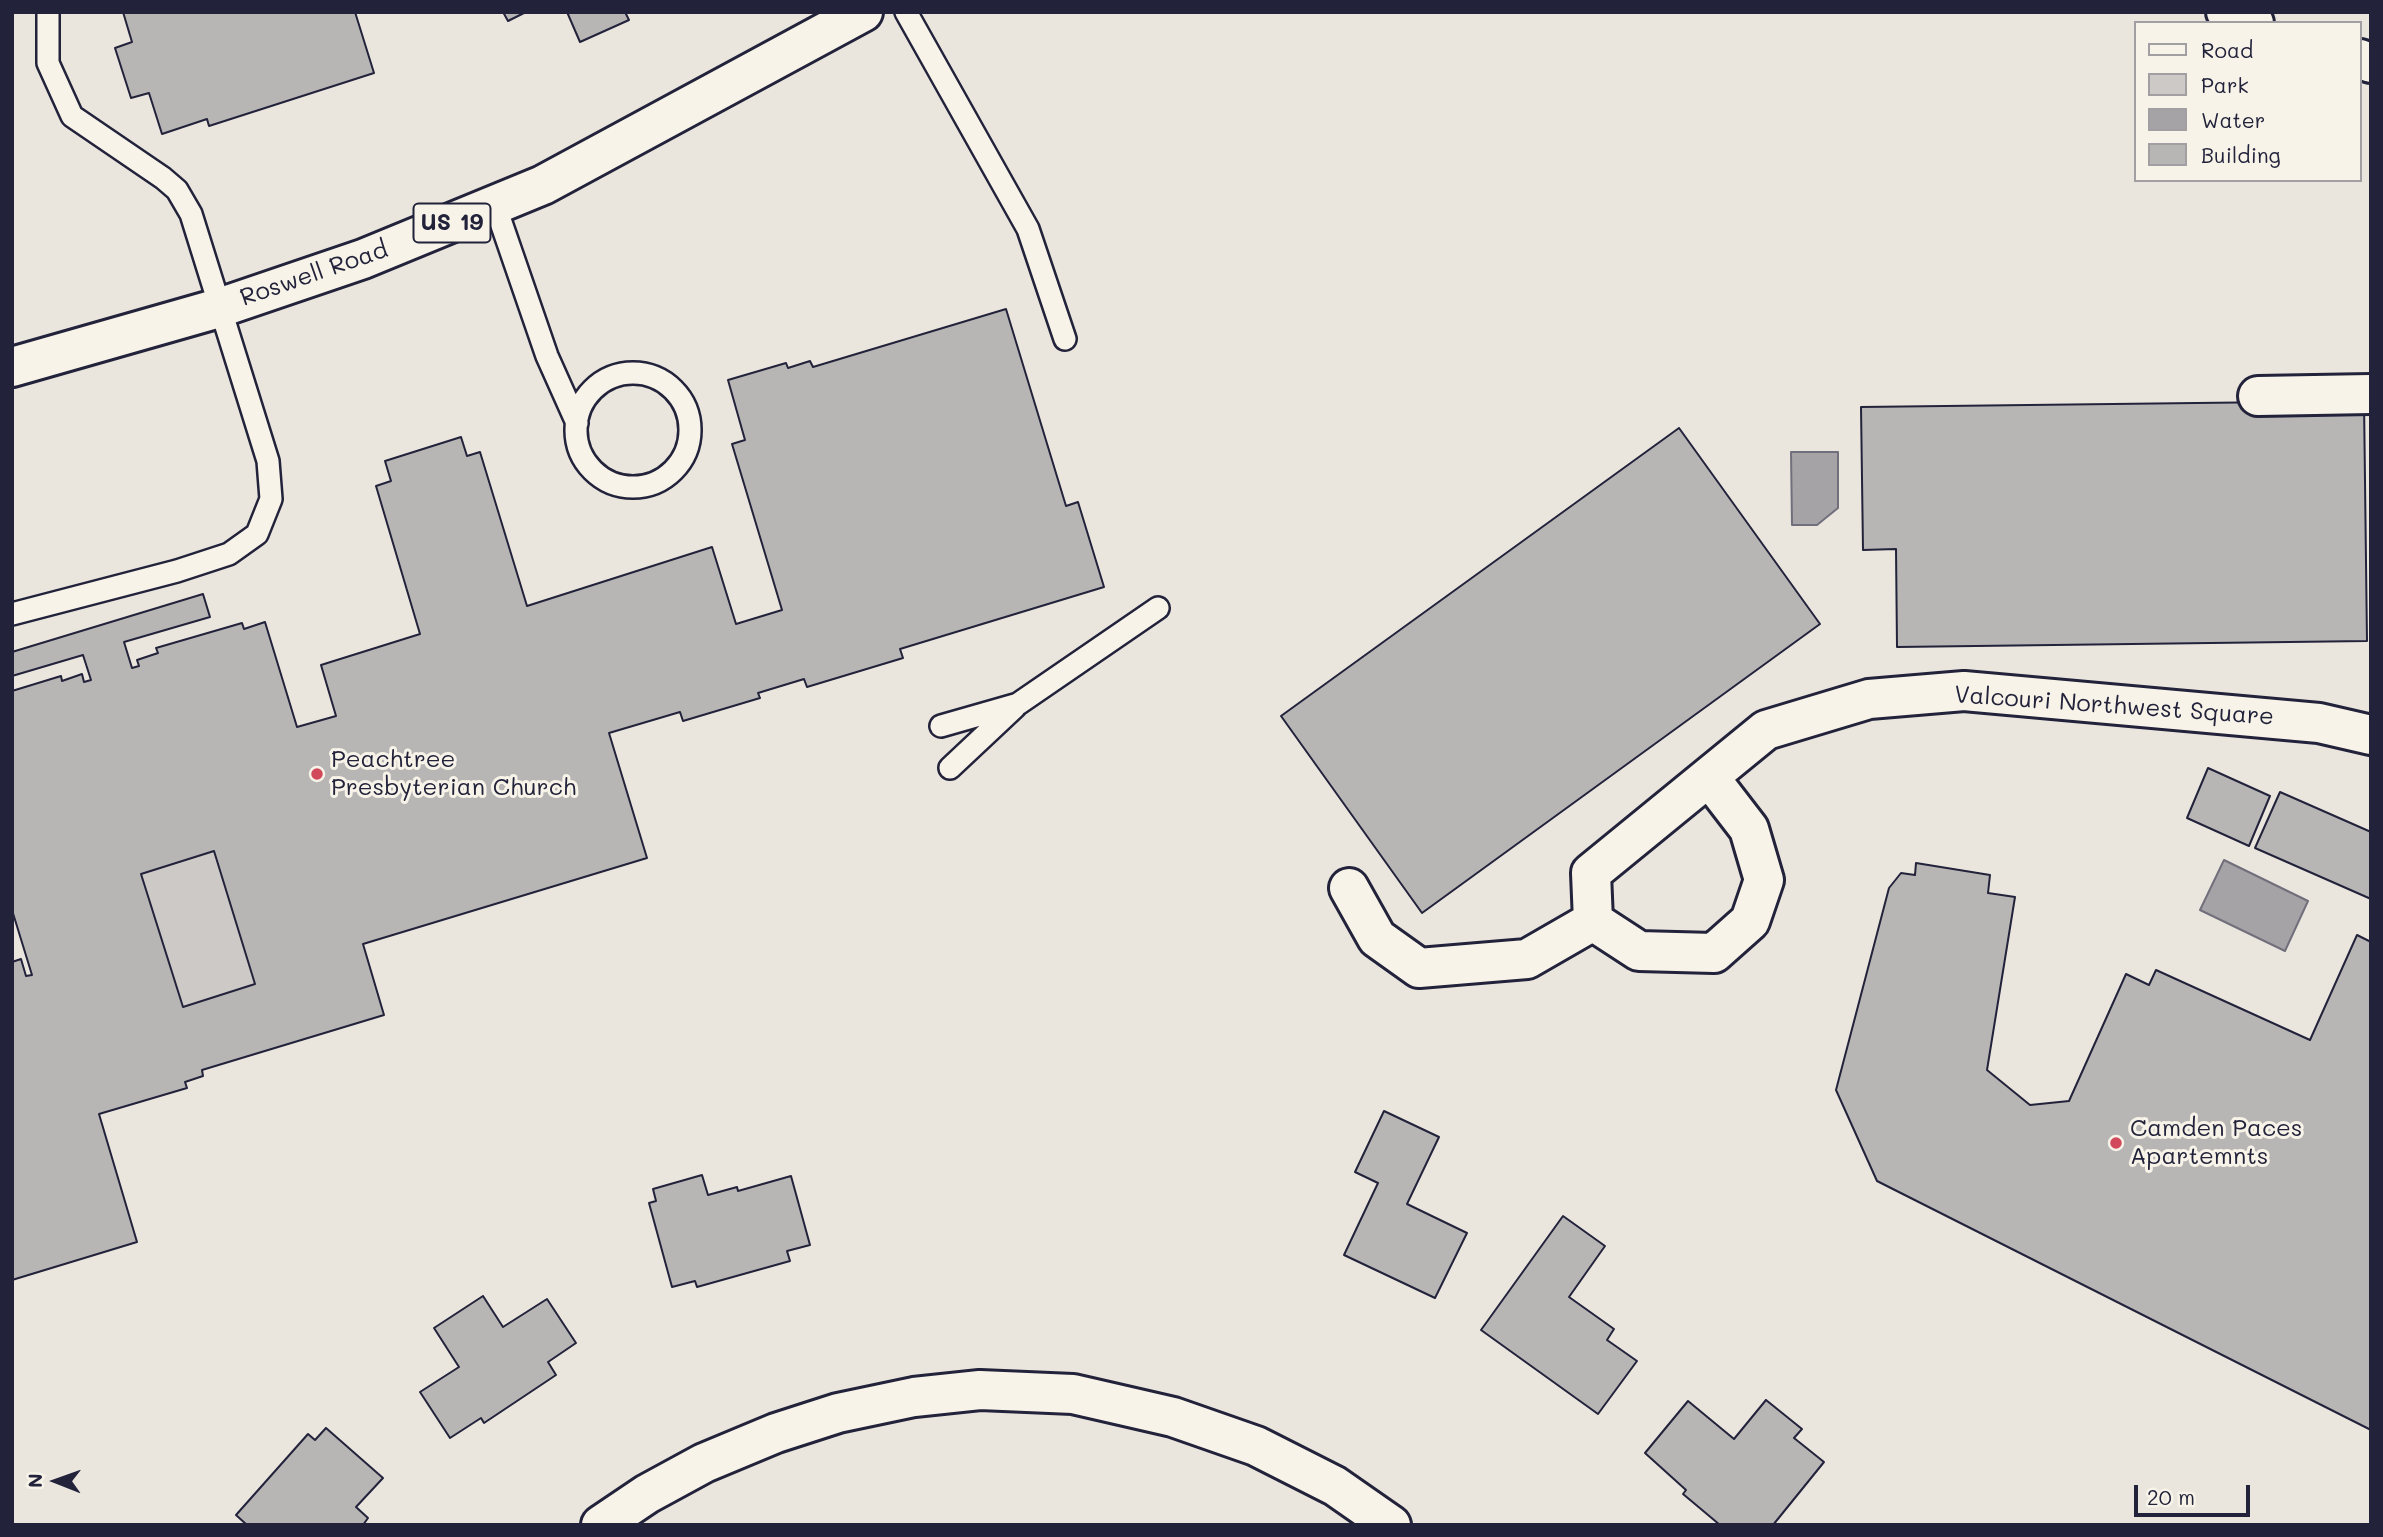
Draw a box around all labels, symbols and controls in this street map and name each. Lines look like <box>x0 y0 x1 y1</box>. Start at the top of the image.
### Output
legend <box>2134 21 2362 182</box>
text: Road <box>2201 36 2253 63</box>
text: Park <box>2201 71 2249 98</box>
text: Water <box>2201 106 2265 133</box>
text: Building <box>2201 141 2281 168</box>
road number: US 19 <box>414 204 490 243</box>
street label: Roswell Road <box>236 235 392 313</box>
street label: Valcouri Northwest Square <box>1953 680 2275 732</box>
place label: Peachtree Presbyterian Church <box>331 746 576 802</box>
marker: Peachtree Presbyterian Church <box>309 766 325 782</box>
place label: Camden Paces Apartemnts <box>2130 1115 2303 1171</box>
marker: Camden Paces Apartemnts <box>2108 1135 2124 1151</box>
north arrow <box>21 1446 91 1516</box>
scale bar <box>2138 1470 2254 1514</box>
text: N <box>22 1473 47 1488</box>
text: 20 m <box>2147 1483 2195 1510</box>

